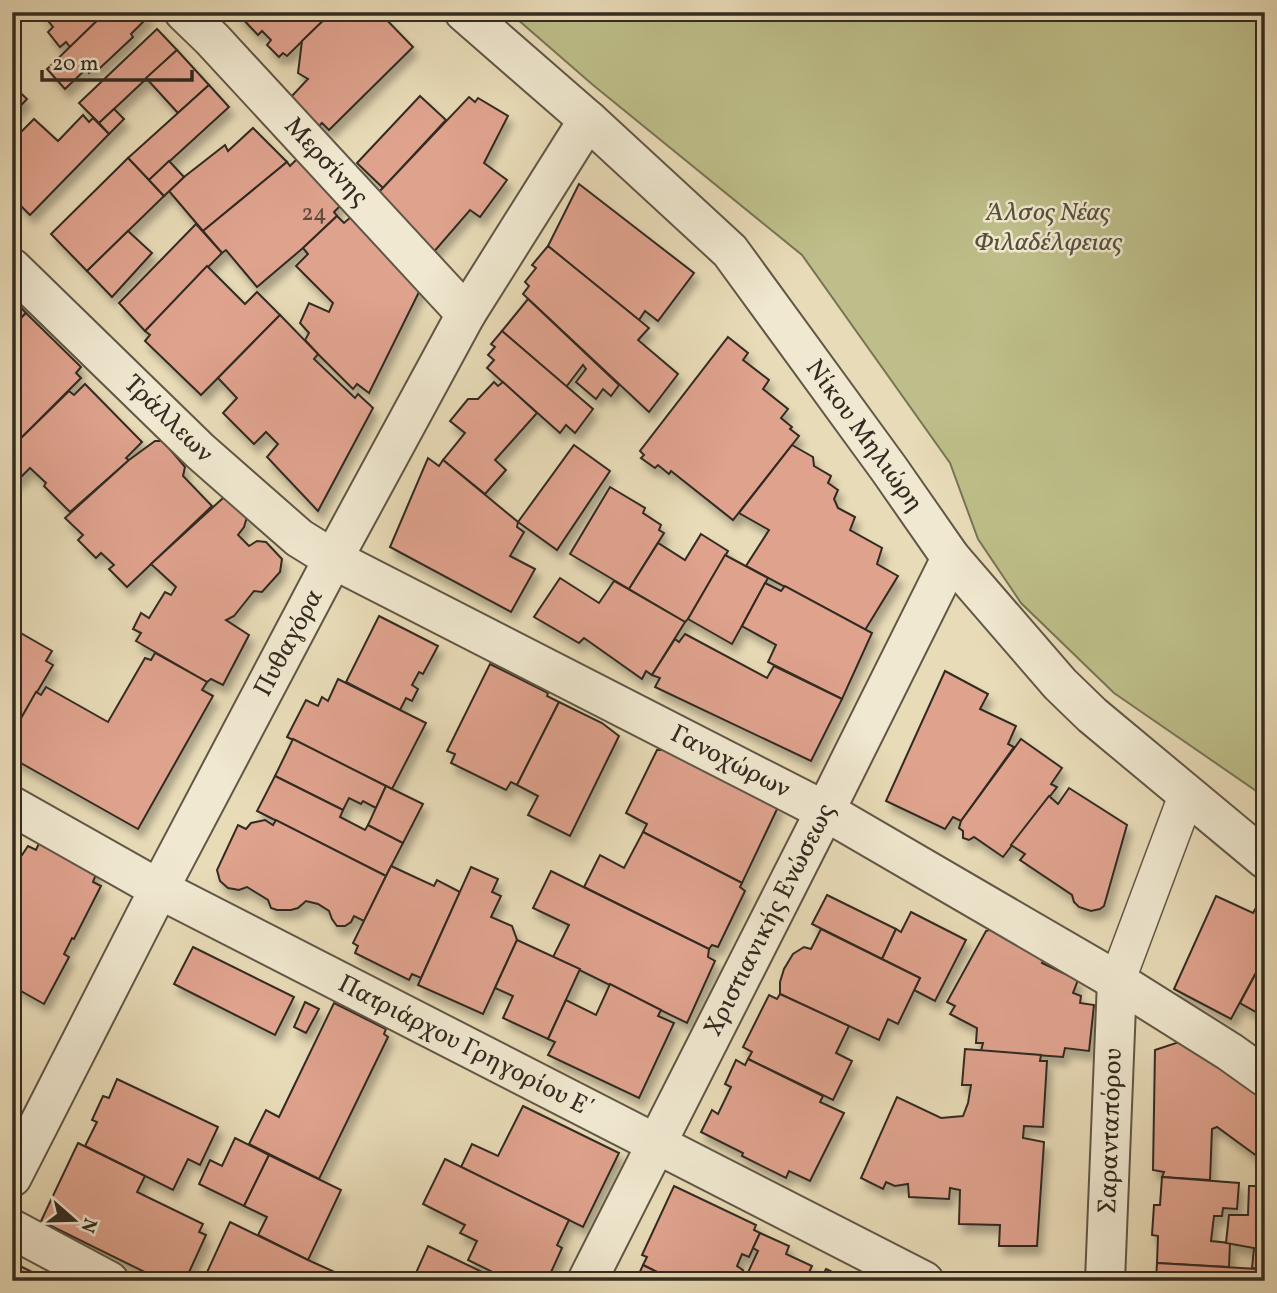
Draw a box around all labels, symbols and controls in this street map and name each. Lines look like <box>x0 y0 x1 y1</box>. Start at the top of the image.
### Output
scale bar <box>42 38 192 82</box>
text: 20 m <box>52 50 98 79</box>
street label: Μερσίνης <box>275 110 377 214</box>
park label: Άλσος Νέας Φιλαδέλφειας <box>974 195 1123 261</box>
house number: 24 <box>301 198 327 230</box>
street label: Νίκου Μηλιώρη <box>796 352 932 520</box>
street label: Τράλλεων <box>115 367 221 471</box>
street label: Πυθαγόρα <box>246 583 333 703</box>
street label: Γανοχώρων <box>664 716 797 808</box>
street label: Χριστιανικής Ενώσεως <box>696 797 844 1043</box>
street label: Πατριάρχου Γρηγορίου Ε΄ <box>331 967 601 1127</box>
street label: Σαρανταπόρου <box>1090 1047 1132 1215</box>
north arrow <box>38 1184 108 1254</box>
text: N <box>73 1214 103 1236</box>

